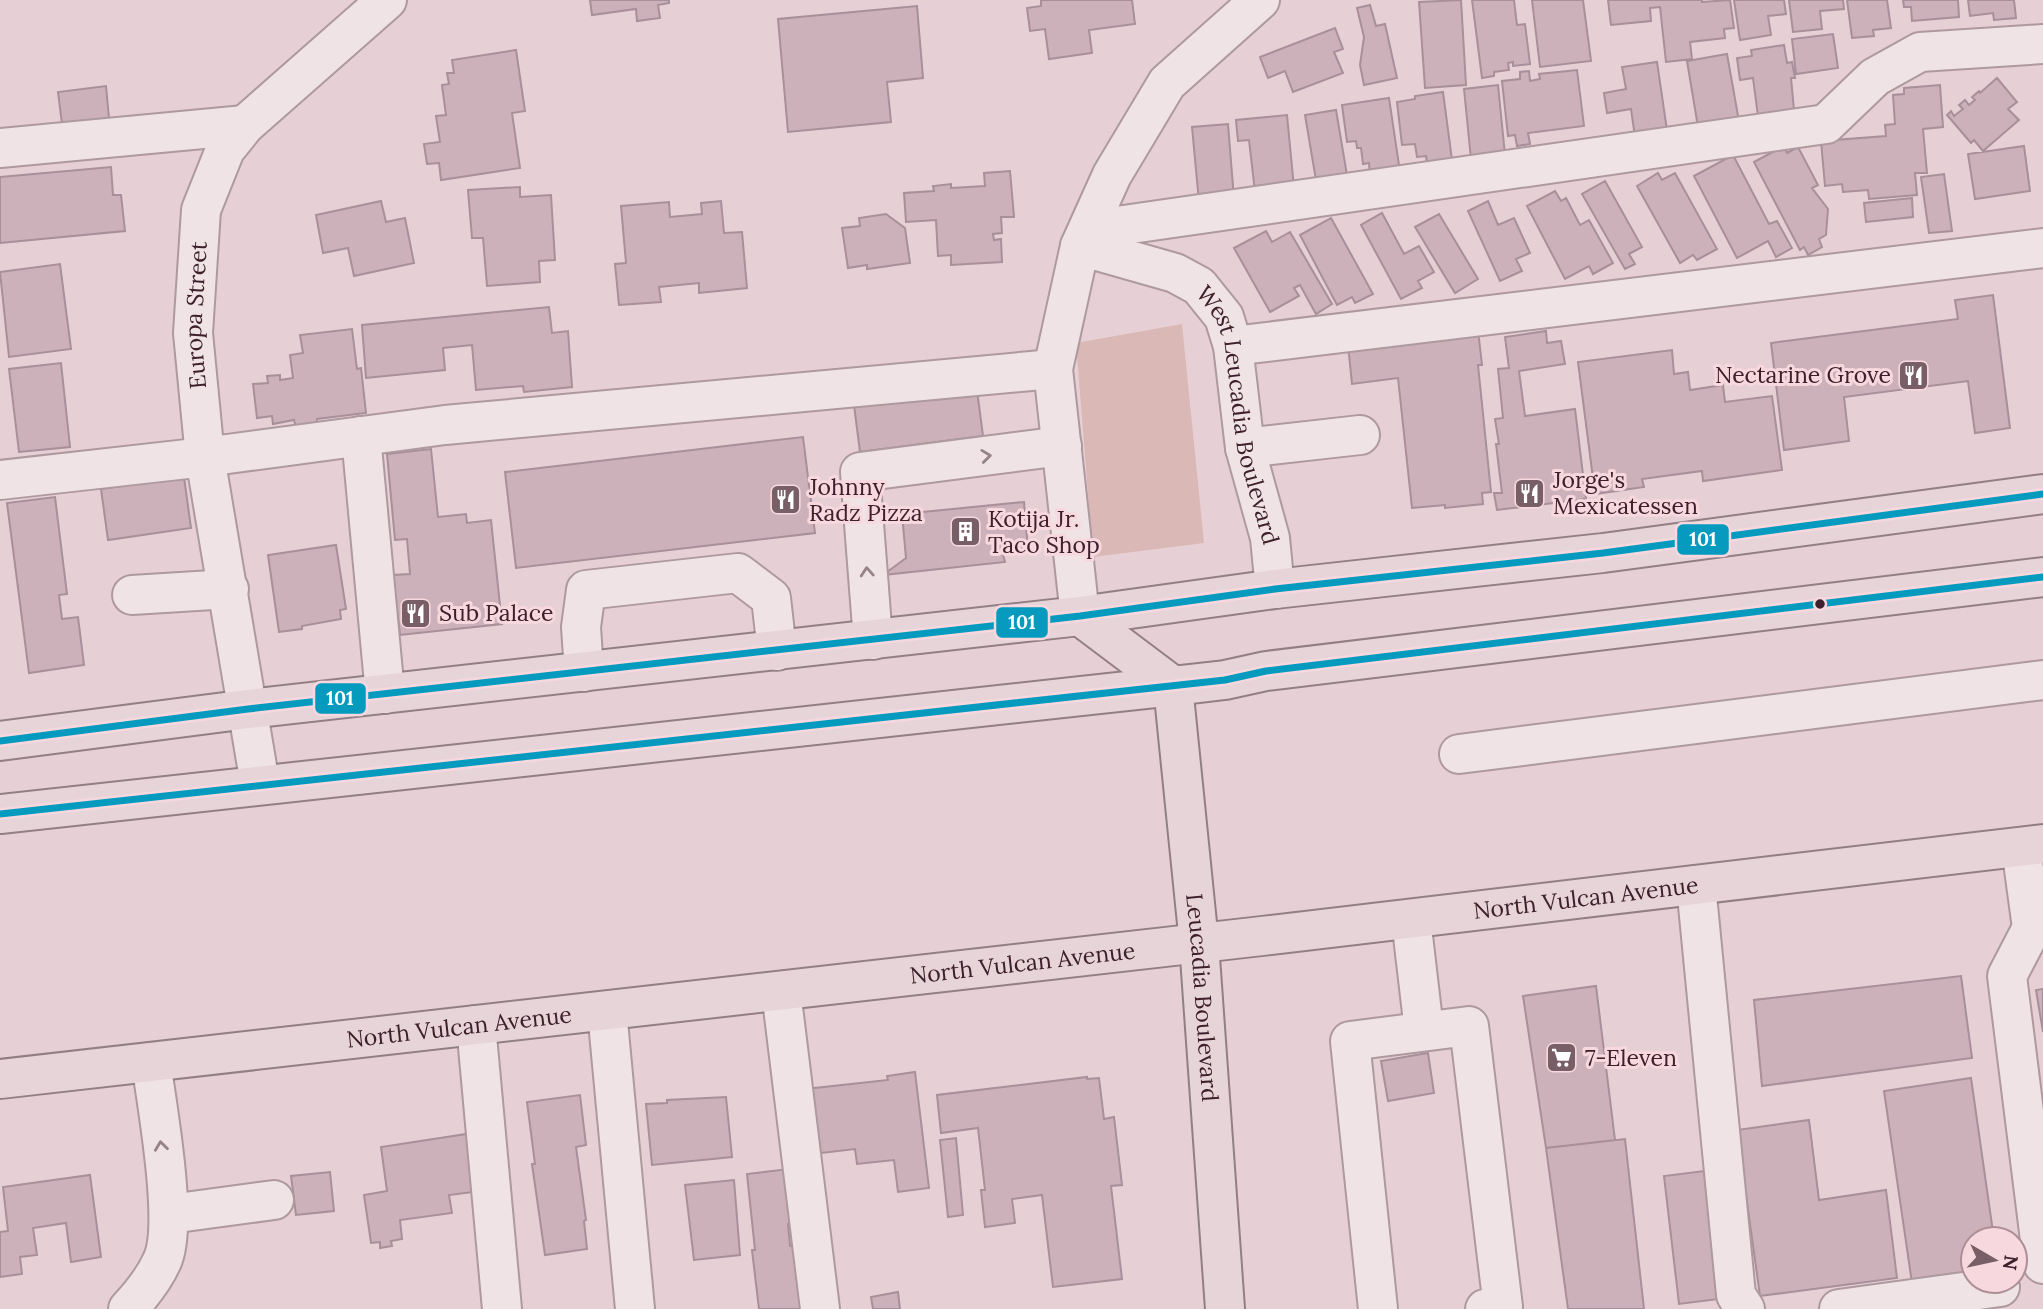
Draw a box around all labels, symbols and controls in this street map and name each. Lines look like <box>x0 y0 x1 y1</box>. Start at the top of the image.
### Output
street label: Europa Street <box>178 240 213 390</box>
street label: West Leucadia Boulevard <box>1190 279 1286 548</box>
restaurant icon: Nectarine Grove <box>1897 358 1931 392</box>
place label: Nectarine Grove <box>1715 360 1891 389</box>
one-way arrow <box>980 448 992 463</box>
place label: Jorge's Mexicatessen <box>1552 465 1698 520</box>
place label: Johnny Radz Pizza <box>808 472 923 527</box>
restaurant icon: Jorge's Mexicatessen <box>1513 476 1547 510</box>
restaurant icon: Johnny Radz Pizza <box>769 483 803 517</box>
place label: Kotija Jr. Taco Shop <box>988 504 1100 559</box>
building icon: Kotija Jr. Taco Shop <box>948 515 982 549</box>
line badge: 101 <box>1676 523 1730 556</box>
text: 101 <box>1689 527 1717 551</box>
one-way arrow <box>860 566 875 577</box>
restaurant icon: Sub Palace <box>399 596 433 630</box>
unlabelled marker <box>1813 597 1827 611</box>
place label: Sub Palace <box>439 598 553 627</box>
line badge: 101 <box>995 606 1049 639</box>
text: 101 <box>1008 610 1036 634</box>
line badge: 101 <box>314 682 367 715</box>
text: 101 <box>326 686 354 710</box>
street label: North Vulcan Avenue <box>1471 870 1700 925</box>
street label: Leucadia Boulevard <box>1180 892 1225 1103</box>
street label: North Vulcan Avenue <box>908 935 1137 990</box>
street label: North Vulcan Avenue <box>345 999 573 1054</box>
supermarket icon: 7-Eleven <box>1545 1041 1579 1075</box>
place label: 7-Eleven <box>1585 1043 1677 1072</box>
one-way arrow <box>154 1140 169 1152</box>
north arrow <box>1959 1225 2029 1295</box>
text: N <box>1998 1254 2024 1272</box>

